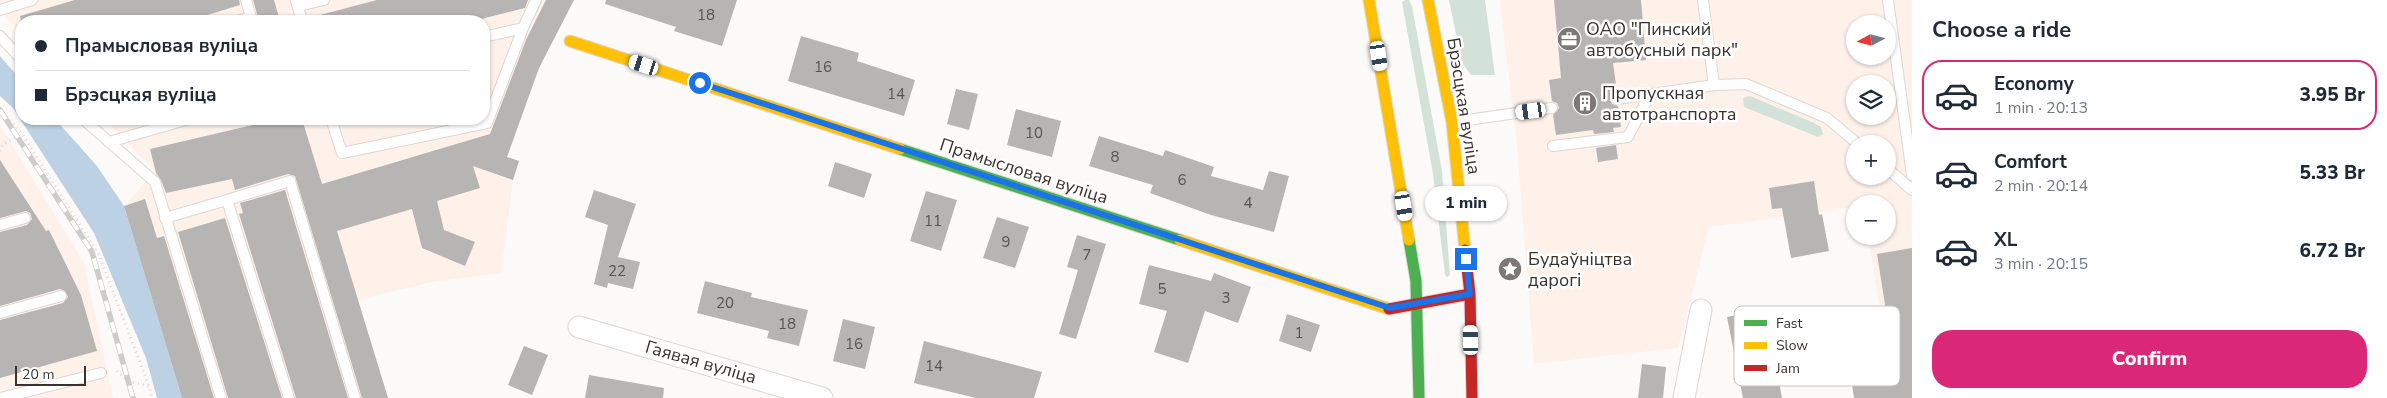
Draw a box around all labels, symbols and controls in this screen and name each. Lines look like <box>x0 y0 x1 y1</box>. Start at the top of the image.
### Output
house number: 18 <box>697 5 715 25</box>
north arrow <box>1846 15 1896 65</box>
map controls <box>1846 15 1896 245</box>
text: Choose a ride <box>1932 15 2071 45</box>
place label: ОАО "Пинский автобусный парк" <box>1586 17 1738 62</box>
office icon: ОАО "Пинский автобусный парк" <box>1556 26 1582 52</box>
text: Прамысловая вуліца <box>65 33 258 59</box>
street label: Брэсцкая вуліца <box>1441 36 1487 176</box>
car <box>1369 40 1388 72</box>
car <box>627 53 660 77</box>
house number: 16 <box>814 57 832 77</box>
text: Economy <box>1994 71 2074 97</box>
route start <box>689 72 711 94</box>
icon: car <box>1934 73 1979 118</box>
button: layers <box>1846 75 1896 125</box>
place label: Пропускная автотранспорта <box>1602 81 1736 126</box>
text: Брэсцкая вуліца <box>65 82 217 108</box>
text: 3.95 Br <box>2300 82 2365 108</box>
house number: 14 <box>887 84 905 104</box>
building icon: Пропускная автотранспорта <box>1572 90 1598 116</box>
text: 1 min · 20:13 <box>1994 97 2088 119</box>
car <box>1515 101 1546 121</box>
house number: 10 <box>1025 123 1043 143</box>
street label: Прамысловая вуліца <box>937 132 1111 210</box>
button: + <box>1846 135 1896 185</box>
house number: 8 <box>1110 147 1120 167</box>
text: Comfort <box>1994 149 2067 175</box>
icon: car <box>1934 151 1979 196</box>
text: 5.33 Br <box>2300 160 2365 186</box>
house number: 6 <box>1177 170 1187 190</box>
text: 2 min · 20:14 <box>1994 175 2088 197</box>
callout: 1 min <box>1425 186 1507 222</box>
car <box>1394 190 1413 222</box>
text: 1 min <box>1445 192 1487 214</box>
house number: 4 <box>1243 193 1253 213</box>
button: − <box>1846 195 1896 245</box>
house number: 11 <box>924 211 942 231</box>
text: XL <box>1994 227 2017 253</box>
icon: car <box>1934 229 1979 274</box>
house number: 9 <box>1001 232 1011 252</box>
text: 6.72 Br <box>2300 238 2365 264</box>
house number: 7 <box>1082 245 1092 265</box>
place label: Будаўніцтва дарогі <box>1528 247 1632 292</box>
route end <box>1455 248 1477 270</box>
text: 3 min · 20:15 <box>1994 253 2088 275</box>
place icon: Будаўніцтва дарогі <box>1497 256 1523 282</box>
house number: 22 <box>608 261 626 281</box>
house number: 5 <box>1157 279 1167 299</box>
house number: 3 <box>1221 288 1231 308</box>
house number: 20 <box>716 293 734 313</box>
legend <box>1734 306 1900 386</box>
house number: 18 <box>778 314 796 334</box>
text: Fast <box>1776 314 1802 333</box>
house number: 1 <box>1294 323 1304 343</box>
car <box>1463 325 1478 355</box>
button: Confirm <box>1932 330 2367 388</box>
house number: 16 <box>845 334 863 354</box>
street label: Гаявая вуліца <box>643 335 759 389</box>
text: Slow <box>1776 336 1808 355</box>
house number: 14 <box>925 356 943 376</box>
text: Jam <box>1775 359 1800 378</box>
scale bar <box>15 363 86 386</box>
text: 20 m <box>22 365 54 384</box>

